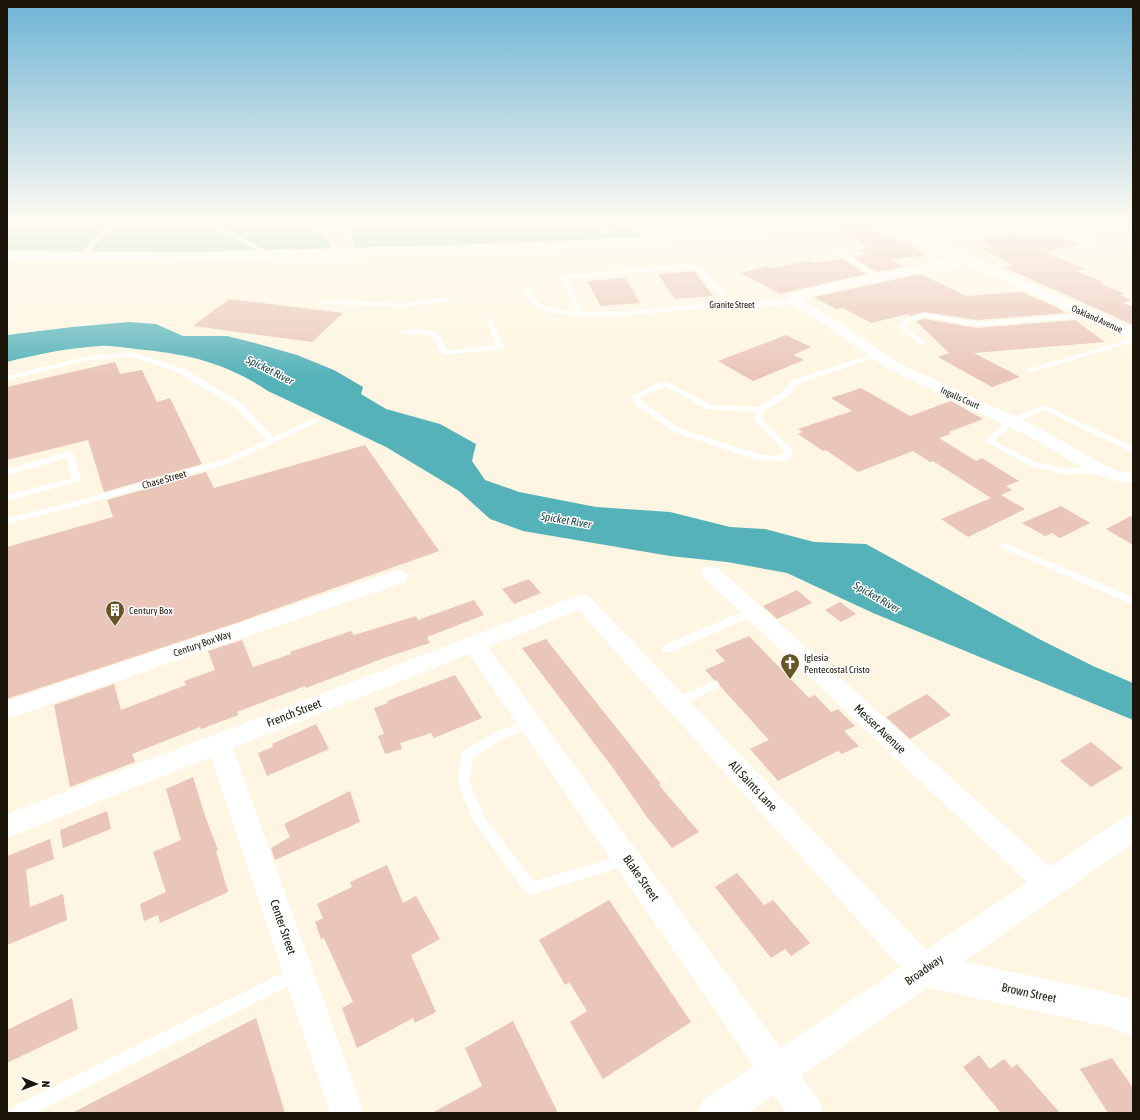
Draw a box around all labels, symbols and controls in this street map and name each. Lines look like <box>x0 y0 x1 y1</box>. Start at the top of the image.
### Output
street label: Granite Street <box>709 300 755 310</box>
street label: Oakland Avenue <box>1070 303 1124 335</box>
water label: Spicket River <box>243 353 296 387</box>
street label: Ingalls Court <box>939 385 981 411</box>
street label: Chase Street <box>141 468 188 491</box>
water label: Spicket River <box>539 509 593 531</box>
water label: Spicket River <box>851 578 903 615</box>
building icon: Century Box <box>104 599 126 627</box>
place label: Century Box <box>129 605 172 616</box>
street label: Century Box Way <box>172 628 233 659</box>
church icon: Iglesia Pentecostal Cristo <box>779 652 801 680</box>
place label: Iglesia Pentecostal Cristo <box>804 652 870 675</box>
street label: French Street <box>265 696 324 730</box>
street label: Messer Avenue <box>851 701 909 757</box>
street label: All Saints Lane <box>726 758 780 814</box>
street label: Blake Street <box>620 852 662 904</box>
street label: Center Street <box>267 898 299 957</box>
street label: Broadway <box>902 952 946 988</box>
street label: Brown Street <box>1000 980 1058 1006</box>
north arrow <box>16 1064 56 1104</box>
text: N <box>40 1081 52 1088</box>

